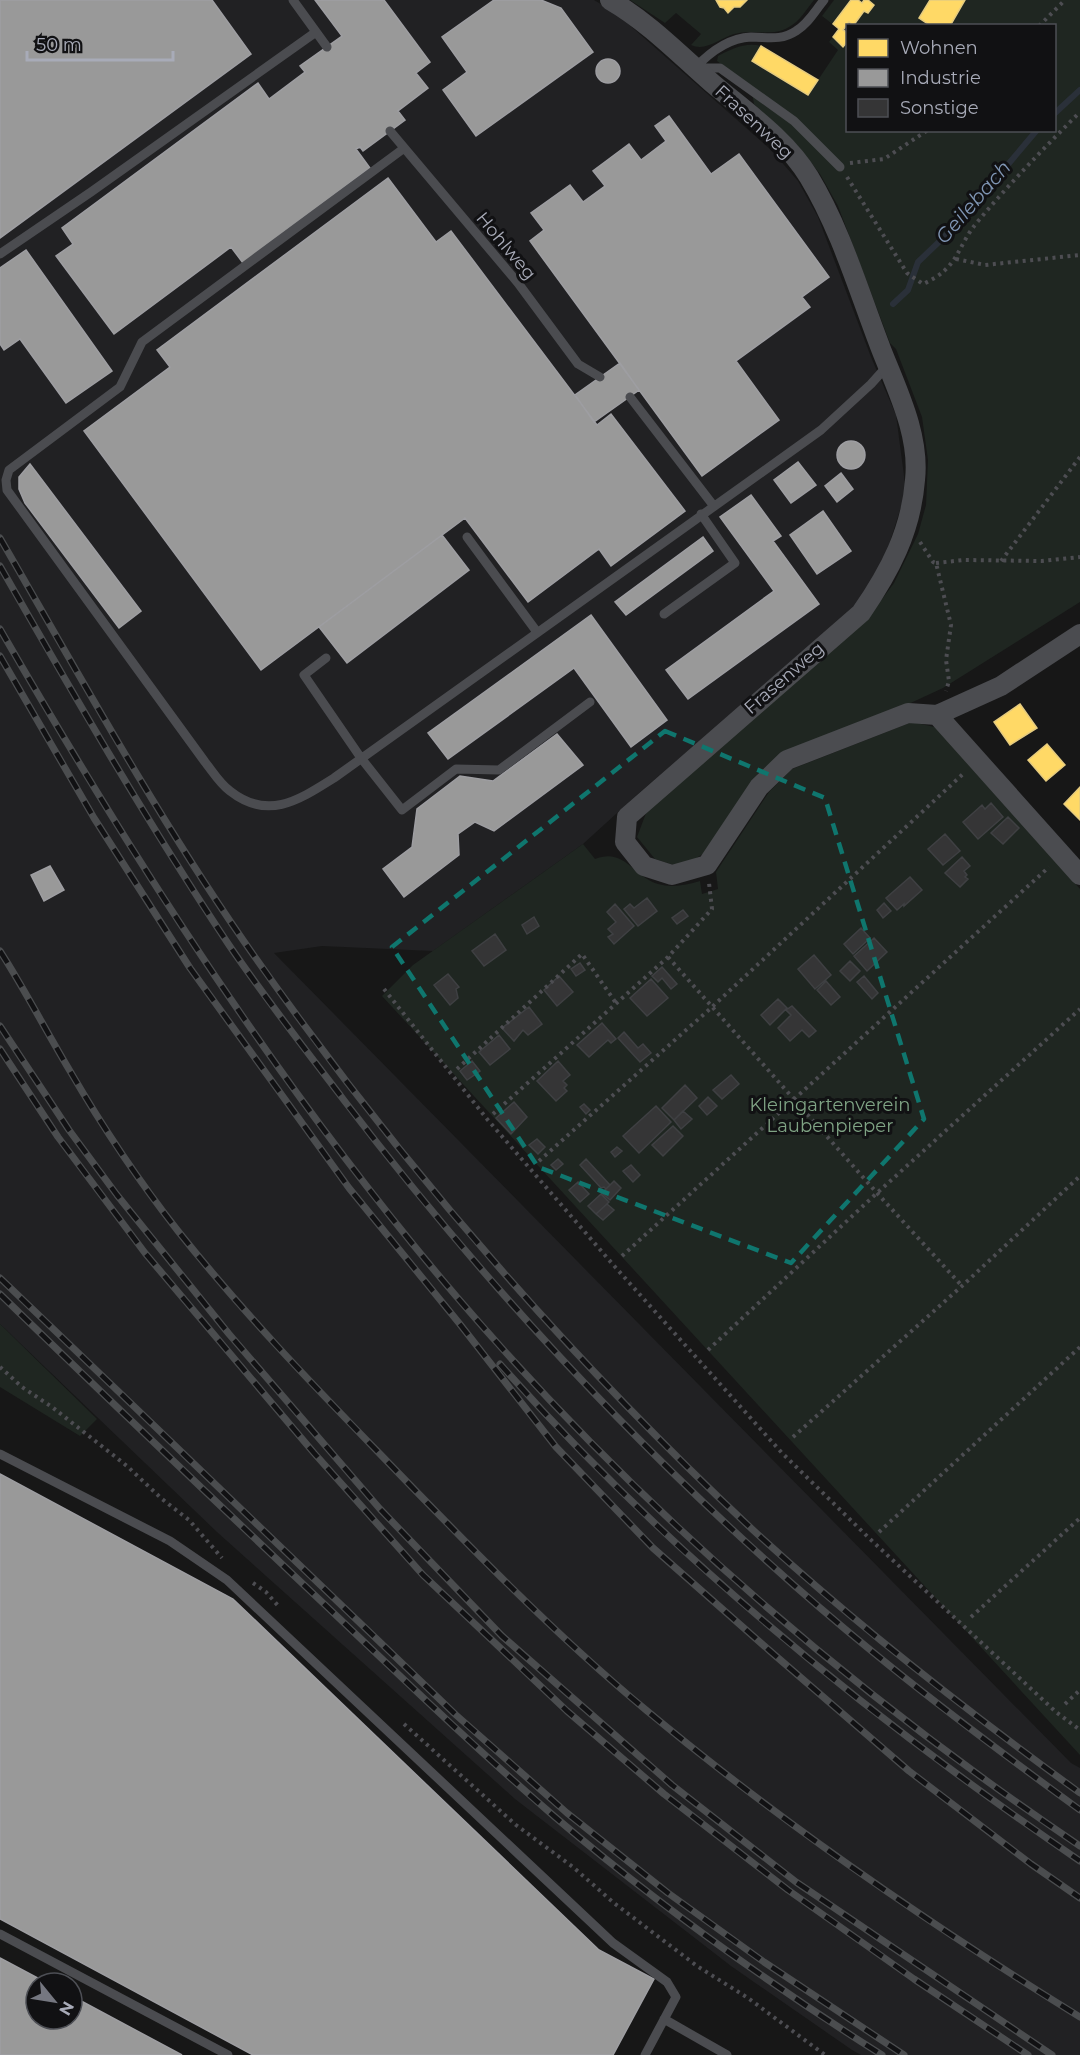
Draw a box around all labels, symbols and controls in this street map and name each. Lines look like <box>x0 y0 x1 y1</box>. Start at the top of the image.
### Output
scale bar <box>27 24 172 62</box>
legend <box>846 24 1056 132</box>
text: 50 m <box>36 34 82 56</box>
text: Wohnen <box>900 37 978 59</box>
text: Industrie <box>900 67 981 89</box>
street label: Frasenweg <box>710 80 798 164</box>
text: Sonstige <box>900 97 979 119</box>
water label: Geilebach <box>930 156 1016 248</box>
street label: Hohlweg <box>471 208 541 284</box>
street label: Frasenweg <box>740 637 828 719</box>
park label: Kleingartenverein Laubenpieper <box>749 1094 911 1137</box>
north arrow <box>24 1971 84 2031</box>
text: N <box>55 1998 78 2019</box>

